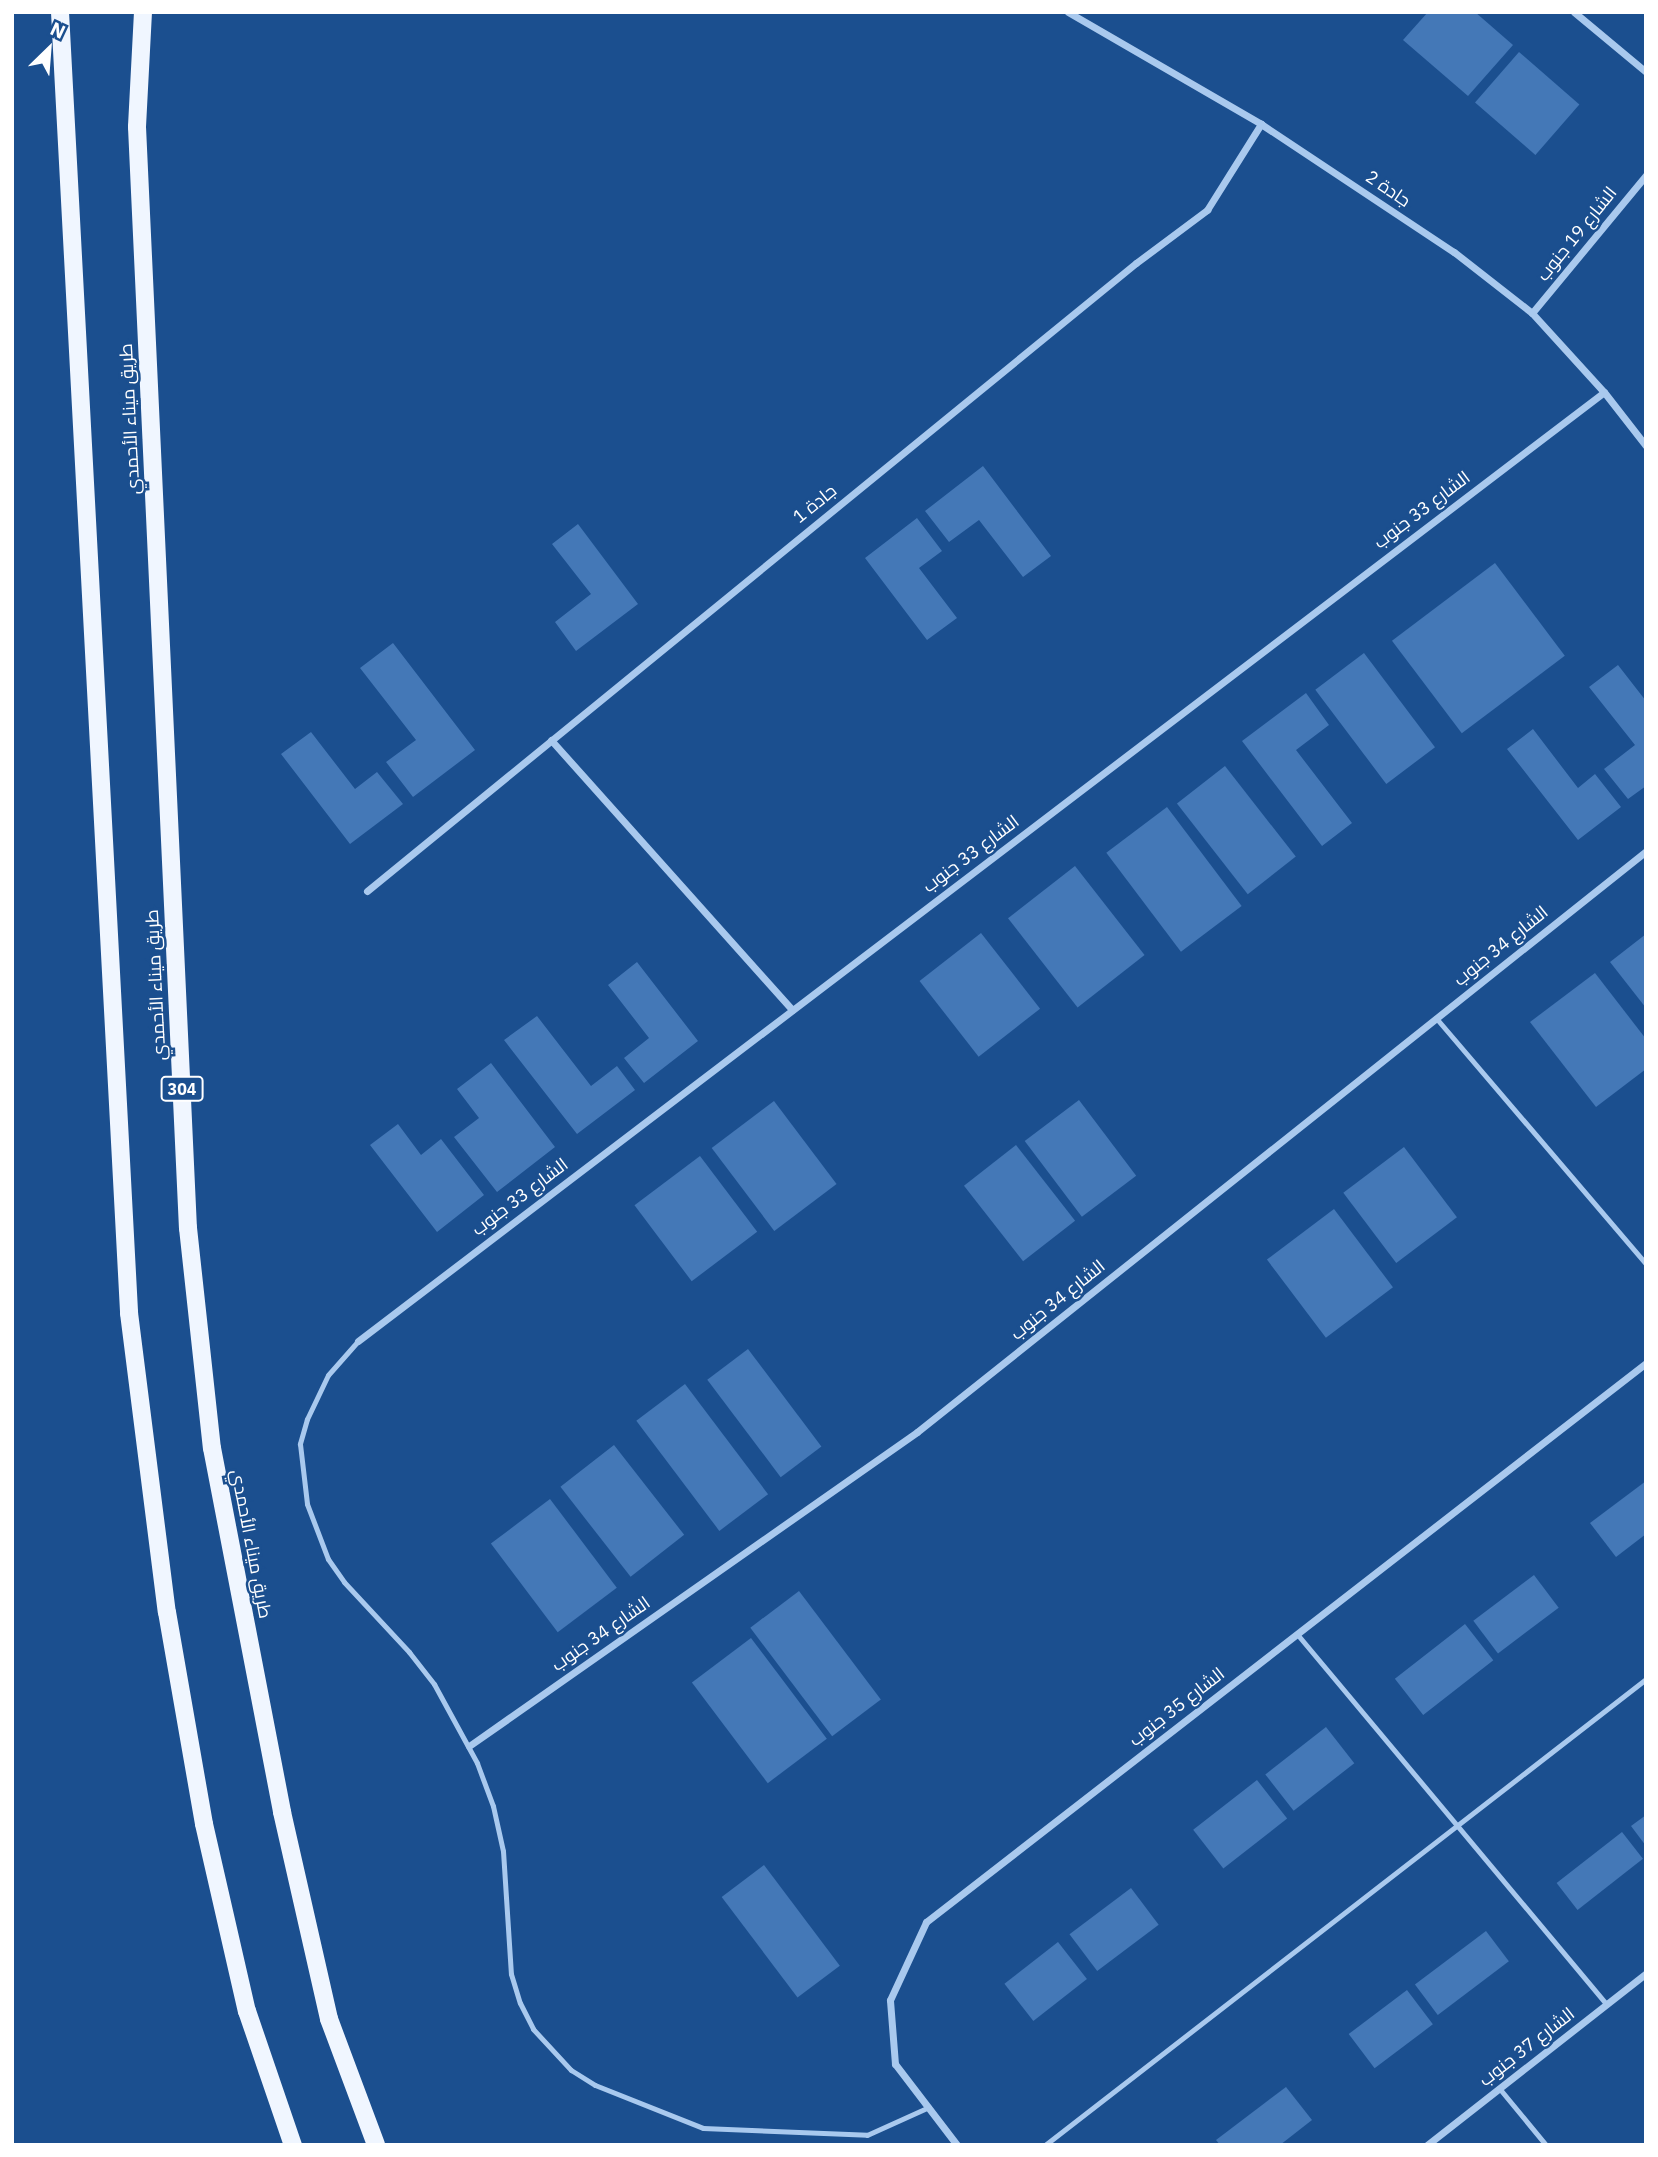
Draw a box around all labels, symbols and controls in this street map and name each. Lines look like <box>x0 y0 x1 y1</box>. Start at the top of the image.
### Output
north arrow <box>14 14 84 84</box>
text: N <box>47 16 69 44</box>
street label: جادة 2 <box>1361 166 1415 212</box>
street label: الشارع 19 جنوب <box>1532 182 1622 286</box>
street label: طريق ميناء الأحمدي <box>115 343 145 495</box>
street label: الشارع 33 جنوب <box>1369 467 1475 553</box>
street label: جادة 1 <box>789 480 841 528</box>
street label: الشارع 33 جنوب <box>918 811 1024 897</box>
street label: الشارع 34 جنوب <box>1449 901 1553 991</box>
street label: طريق ميناء الأحمدي <box>141 909 171 1061</box>
road number: 304 <box>159 1077 205 1102</box>
street label: الشارع 33 جنوب <box>467 1154 573 1240</box>
street label: الشارع 34 جنوب <box>1006 1255 1110 1345</box>
street label: طريق ميناء الأحمدي <box>226 1468 276 1620</box>
street label: الشارع 34 جنوب <box>548 1592 654 1676</box>
street label: الشارع 35 جنوب <box>1125 1663 1229 1751</box>
street label: الشارع 37 جنوب <box>1475 2003 1579 2091</box>

